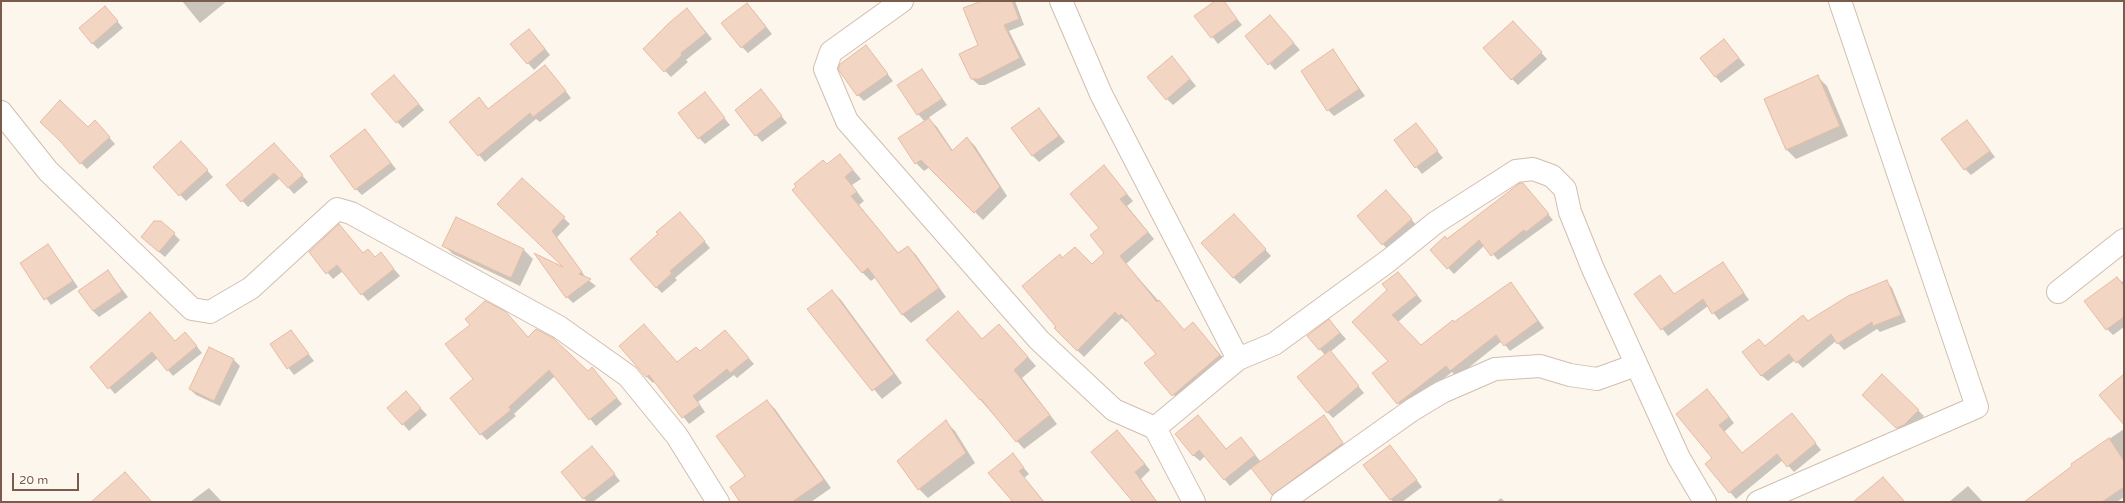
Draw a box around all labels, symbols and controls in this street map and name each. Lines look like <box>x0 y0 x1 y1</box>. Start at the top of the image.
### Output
scale bar <box>14 465 81 491</box>
text: 20 m <box>19 473 48 487</box>

